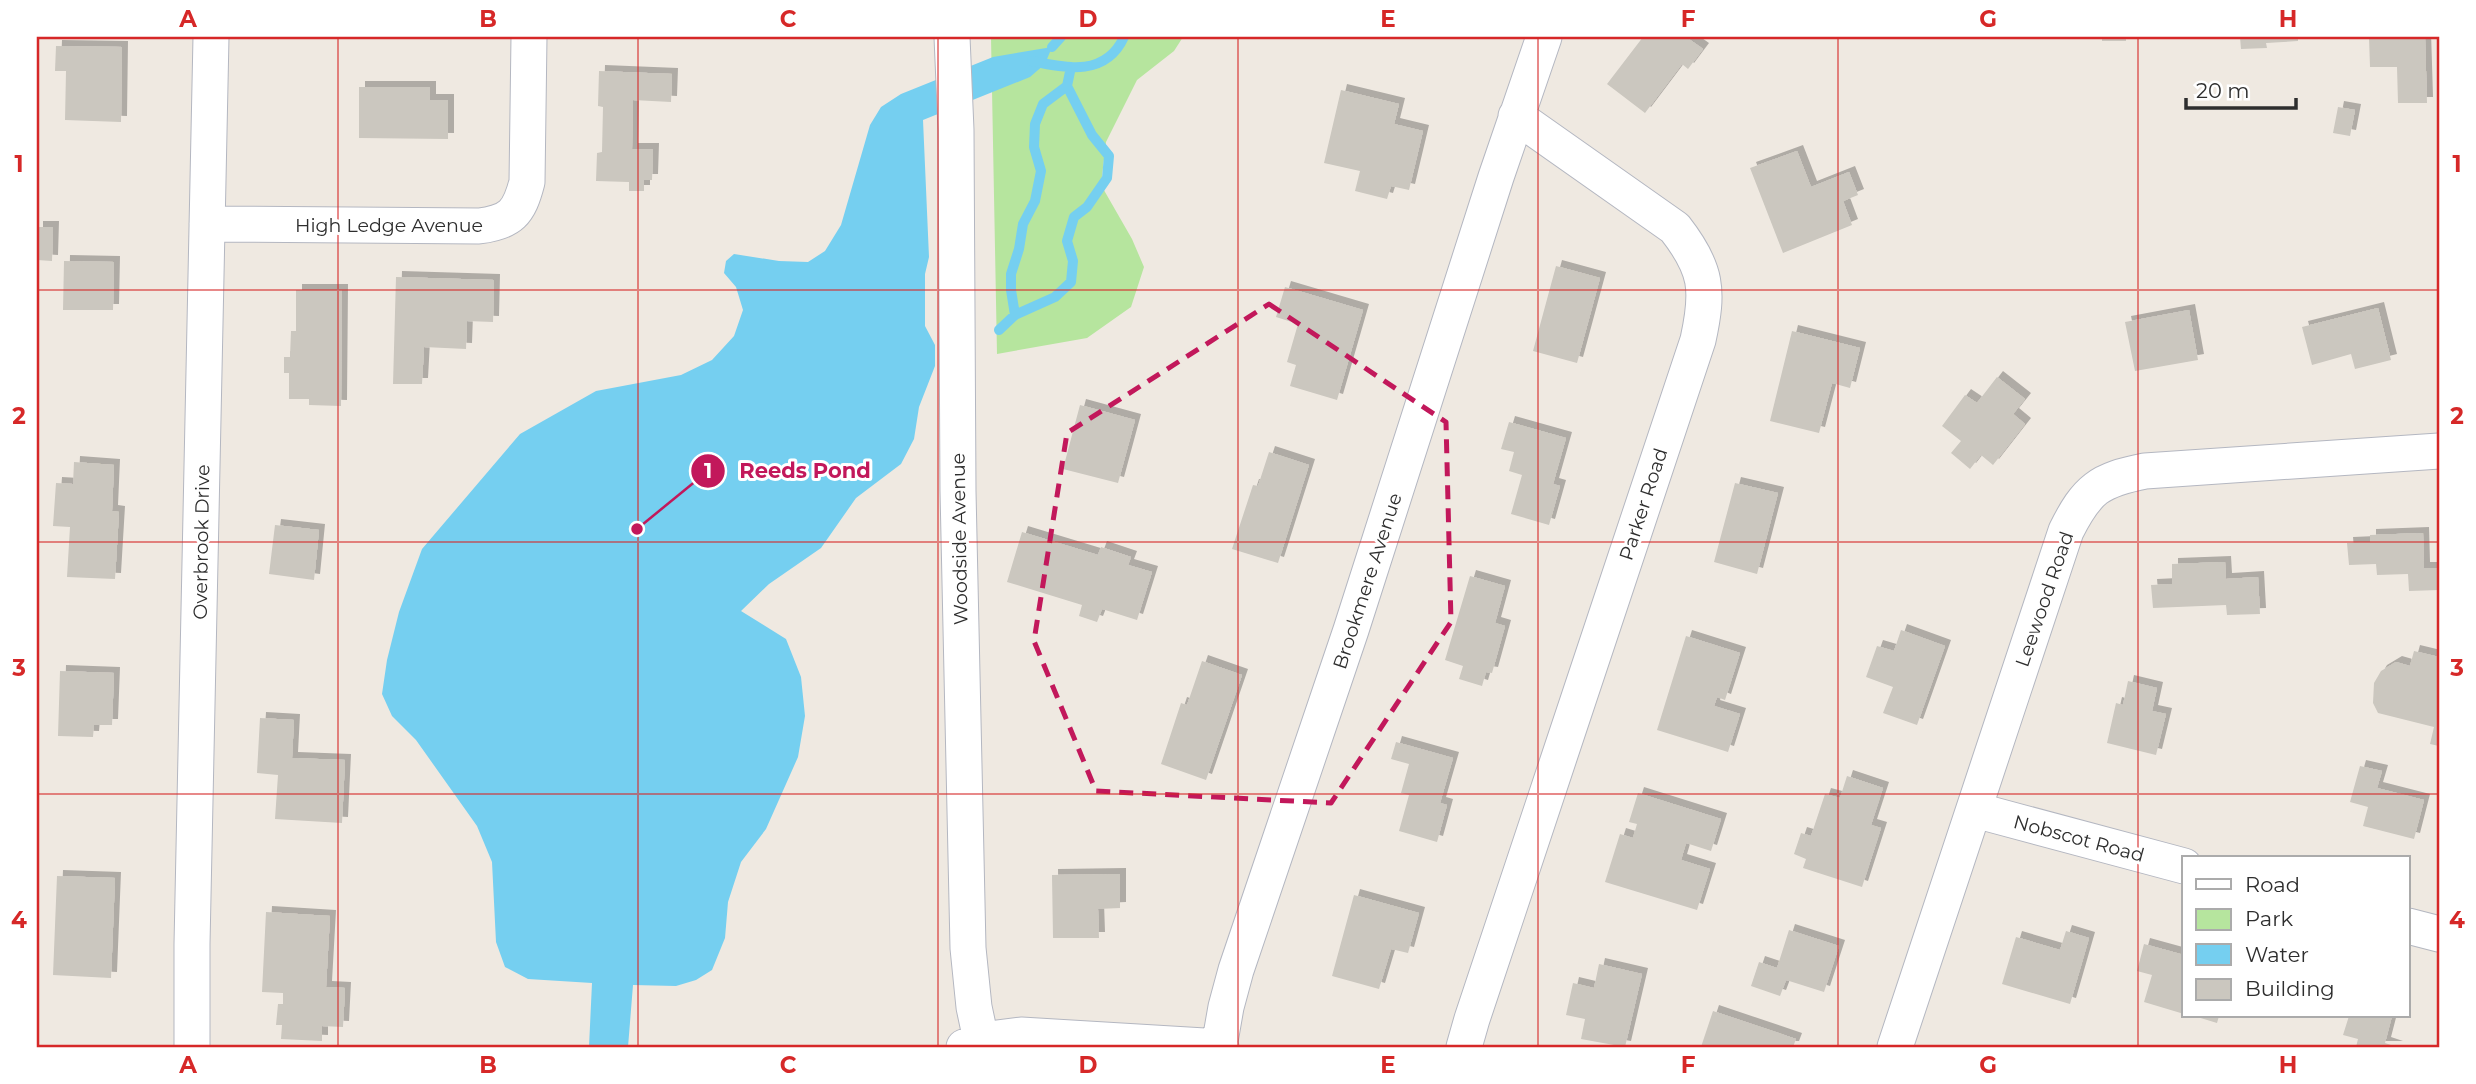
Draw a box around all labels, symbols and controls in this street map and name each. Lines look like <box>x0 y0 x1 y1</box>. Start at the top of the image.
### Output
text: A <box>178 5 197 33</box>
text: B <box>479 5 497 33</box>
text: C <box>780 5 797 33</box>
text: D <box>1079 5 1098 33</box>
text: E <box>1380 5 1396 33</box>
text: F <box>1681 5 1696 33</box>
text: G <box>1979 5 1997 33</box>
text: H <box>2279 5 2297 33</box>
scale bar <box>2186 66 2296 110</box>
text: 20 m <box>2196 78 2250 103</box>
text: 1 <box>14 150 24 178</box>
text: 1 <box>2452 150 2462 178</box>
street label: High Ledge Avenue <box>295 214 483 237</box>
text: 2 <box>12 402 26 430</box>
text: 2 <box>2450 402 2464 430</box>
street label: Parker Road <box>1614 445 1672 563</box>
callout: Reeds Pond <box>690 450 885 492</box>
street label: Woodside Avenue <box>946 453 973 625</box>
text: 1 <box>704 458 712 483</box>
text: Reeds Pond <box>739 458 871 483</box>
street label: Overbrook Drive <box>189 464 214 620</box>
street label: Brookmere Avenue <box>1328 490 1407 672</box>
street label: Leewood Road <box>2011 528 2078 670</box>
text: 3 <box>11 654 26 682</box>
text: 3 <box>2449 654 2464 682</box>
street label: Nobscot Road <box>2011 810 2147 867</box>
legend <box>2182 856 2410 1018</box>
text: Road <box>2245 872 2300 897</box>
text: 4 <box>11 906 27 934</box>
text: Park <box>2245 906 2293 931</box>
text: 4 <box>2449 906 2465 934</box>
text: Water <box>2245 942 2309 967</box>
text: Building <box>2245 976 2335 1001</box>
text: A <box>178 1051 197 1079</box>
text: B <box>479 1051 497 1079</box>
text: C <box>780 1051 797 1079</box>
text: D <box>1079 1051 1098 1079</box>
text: E <box>1380 1051 1396 1079</box>
text: F <box>1681 1051 1696 1079</box>
text: G <box>1979 1051 1997 1079</box>
text: H <box>2279 1051 2297 1079</box>

